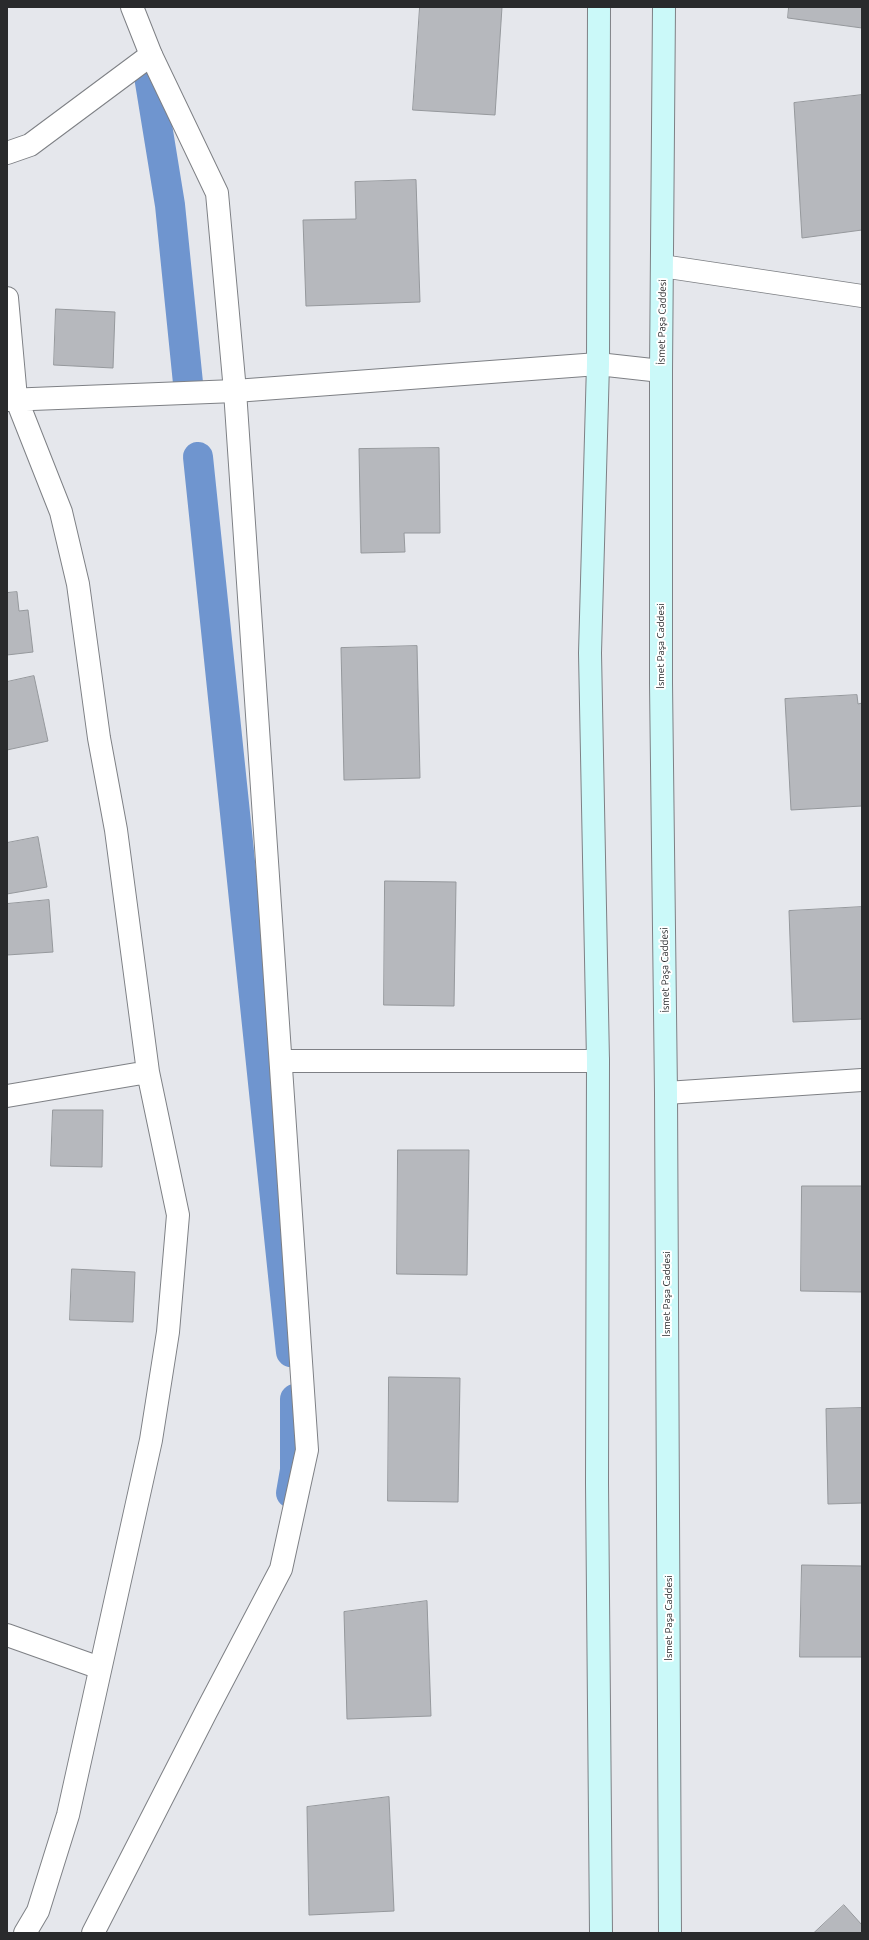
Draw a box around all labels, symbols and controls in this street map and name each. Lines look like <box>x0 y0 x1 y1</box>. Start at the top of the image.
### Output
street label: İsmet Paşa Caddesi <box>655 279 669 365</box>
street label: İsmet Paşa Caddesi <box>655 603 667 689</box>
street label: İsmet Paşa Caddesi <box>658 927 672 1013</box>
street label: İsmet Paşa Caddesi <box>661 1251 673 1337</box>
street label: İsmet Paşa Caddesi <box>663 1575 675 1661</box>

